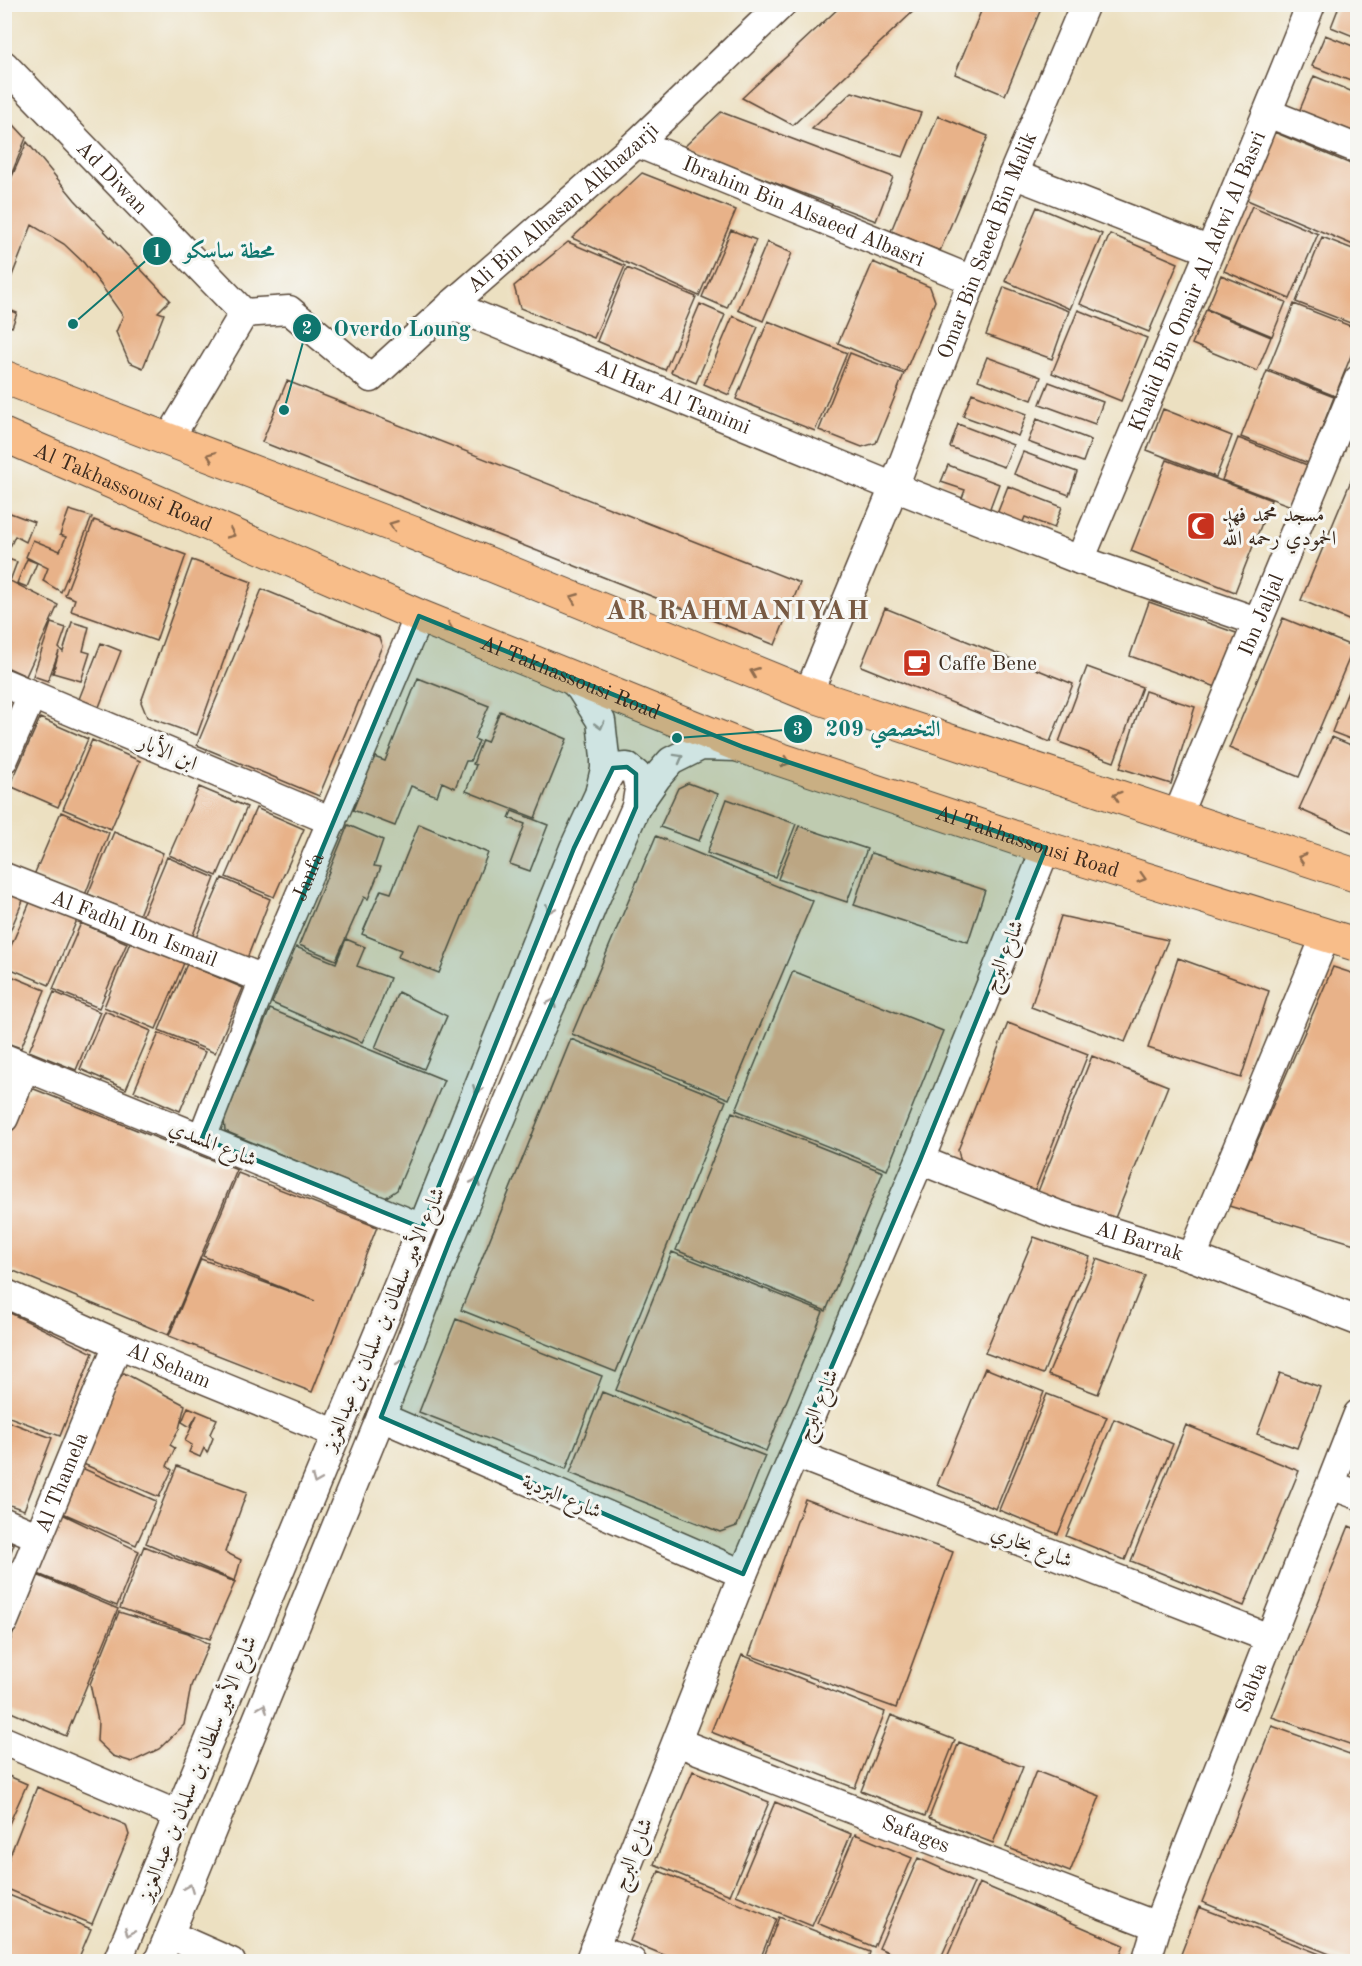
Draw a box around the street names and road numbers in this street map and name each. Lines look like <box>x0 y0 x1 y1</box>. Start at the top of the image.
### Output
street label: Ali Bin Alhasan Alkhazarji <box>464 120 663 298</box>
street label: Omar Bin Saeed Bin Malik <box>935 129 1041 362</box>
street label: Khalid Bin Omair Al Adwi Al Basri <box>1126 129 1270 435</box>
street label: Ad Diwan <box>72 138 151 219</box>
street label: Ibrahim Bin Alsaeed Albasri <box>679 154 927 271</box>
street label: Al Har Al Tamimi <box>592 356 753 439</box>
street label: Al Takhassousi Road <box>30 440 215 536</box>
street label: Ibn Jaljal <box>1236 571 1288 659</box>
street label: Al Takhassousi Road <box>477 633 663 724</box>
street label: ابن الأبار <box>133 725 202 776</box>
street label: Al Takhassousi Road <box>933 803 1122 882</box>
street label: Janfa <box>290 850 329 904</box>
street label: Al Fadhl Ibn Ismail <box>48 887 220 972</box>
street label: شارع البرج <box>980 917 1035 998</box>
street label: شارع المسدي <box>164 1117 259 1177</box>
street label: شارع الأمير سلطان بن سلمان بن عبدالعزيز <box>313 1183 455 1458</box>
street label: Al Barrak <box>1093 1218 1186 1266</box>
street label: Al Seham <box>123 1340 213 1393</box>
street label: شارع البرج <box>794 1367 849 1447</box>
street label: Al Thamela <box>32 1429 93 1536</box>
street label: شارع البردية <box>517 1471 604 1529</box>
street label: شارع بخاري <box>986 1522 1075 1578</box>
street label: شارع الأمير سلطان بن سلمان بن عبدالعزيز <box>129 1631 267 1908</box>
street label: Sabta <box>1233 1660 1271 1716</box>
street label: Safages <box>879 1813 952 1858</box>
street label: شارع البرج <box>609 1815 664 1896</box>

